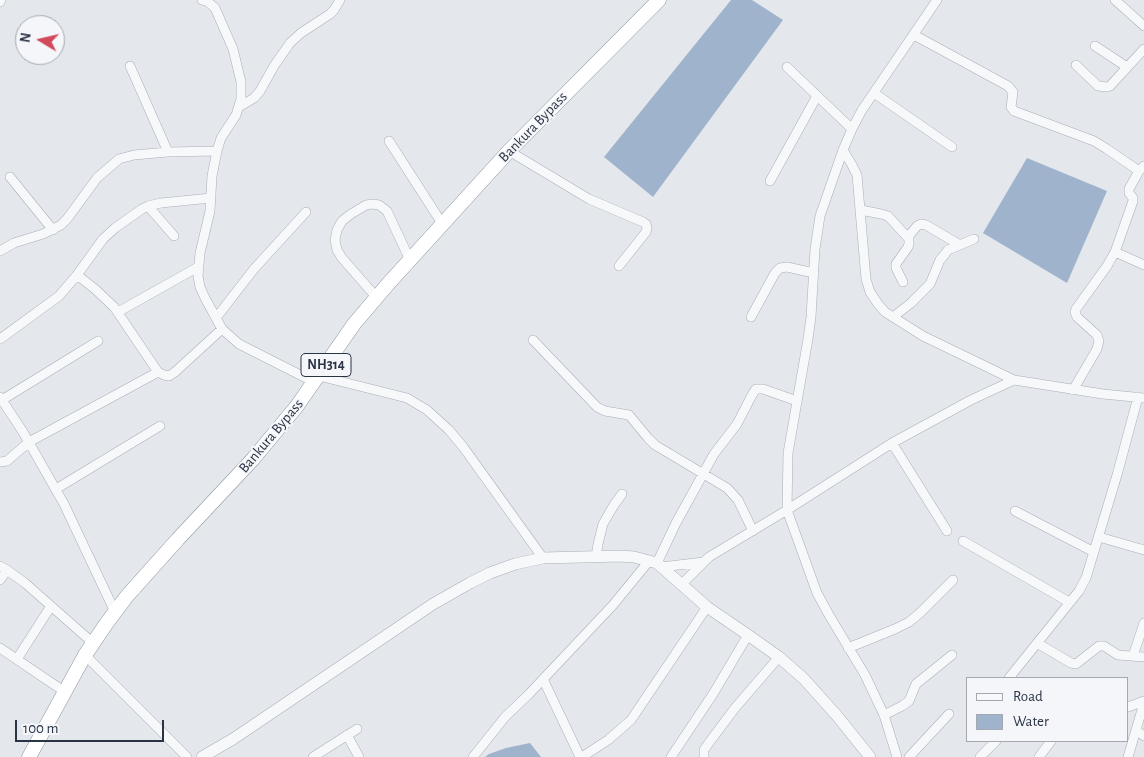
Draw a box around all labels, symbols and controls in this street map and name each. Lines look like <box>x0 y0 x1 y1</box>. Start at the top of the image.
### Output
north arrow <box>15 15 65 65</box>
text: N <box>18 32 34 44</box>
street label: Bankura Bypass <box>495 88 571 166</box>
road number: NH314 <box>301 354 351 376</box>
street label: Bankura Bypass <box>235 395 307 477</box>
legend <box>966 677 1129 742</box>
text: Road <box>1013 689 1043 704</box>
scale bar <box>18 710 166 742</box>
text: Water <box>1013 714 1049 729</box>
text: 100 m <box>23 721 58 736</box>

